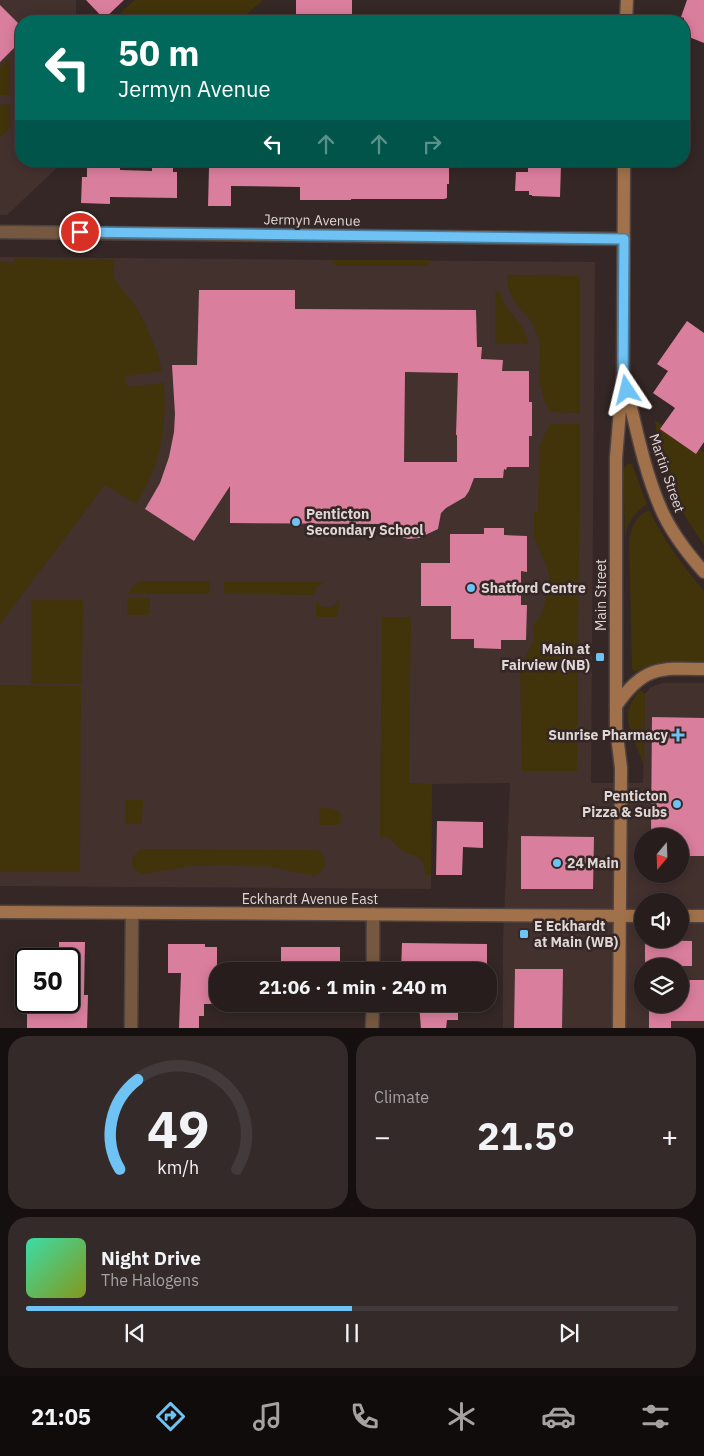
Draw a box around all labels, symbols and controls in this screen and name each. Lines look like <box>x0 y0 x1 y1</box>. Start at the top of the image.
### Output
text: 50 m <box>118 30 200 76</box>
icon: left <box>35 35 100 100</box>
text: Jermyn Avenue <box>118 74 271 103</box>
icon: left <box>259 130 287 158</box>
icon: ahead <box>312 130 340 158</box>
icon: ahead <box>365 130 393 158</box>
icon: right <box>418 130 446 158</box>
street label: Jermyn Avenue <box>263 210 361 230</box>
pin <box>59 211 101 253</box>
icon: arrive <box>66 218 94 246</box>
position arrow <box>600 363 652 415</box>
street label: Martin Street <box>645 431 689 515</box>
place label: Penticton Secondary School <box>306 505 423 539</box>
marker: Penticton Secondary School <box>290 516 302 528</box>
street label: Main Street <box>592 559 610 631</box>
place label: Shatford Centre <box>481 579 586 597</box>
marker: Shatford Centre <box>465 582 477 594</box>
place label: Main at Fairview (NB) <box>501 640 590 674</box>
marker: Main at Fairview (NB) <box>594 651 606 663</box>
place label: Sunrise Pharmacy <box>548 726 669 744</box>
marker: Sunrise Pharmacy <box>672 729 684 741</box>
place label: Penticton Pizza & Subs <box>582 787 667 821</box>
marker: Penticton Pizza & Subs <box>671 798 683 810</box>
north arrow <box>634 828 689 882</box>
map controls <box>634 828 689 1013</box>
place label: 24 Main <box>567 854 619 872</box>
marker: 24 Main <box>551 857 563 869</box>
street label: Eckhardt Avenue East <box>242 890 378 908</box>
button: sound <box>634 893 689 948</box>
place label: E Eckhardt at Main (WB) <box>534 917 619 951</box>
marker: E Eckhardt at Main (WB) <box>518 928 530 940</box>
speed limit sign: 50 <box>15 948 80 1013</box>
button: layers <box>634 958 689 1013</box>
text: 21:06 · 1 min · 240 m <box>259 975 447 999</box>
text: Climate <box>374 1087 429 1107</box>
text: 49 <box>147 1095 209 1162</box>
text: 21.5° <box>477 1111 575 1160</box>
text: − <box>374 1118 391 1155</box>
text: + <box>661 1118 678 1155</box>
text: km/h <box>157 1156 199 1179</box>
text: Night Drive <box>101 1246 201 1270</box>
text: The Halogens <box>101 1270 199 1290</box>
icon: previous <box>121 1319 149 1347</box>
icon: pause <box>338 1319 366 1347</box>
icon: next <box>555 1319 583 1347</box>
icon: directions <box>153 1399 188 1434</box>
icon: music <box>250 1399 285 1434</box>
icon: phone <box>347 1399 382 1434</box>
icon: climate <box>444 1399 479 1434</box>
icon: car <box>541 1399 576 1434</box>
icon: filters <box>638 1399 673 1434</box>
text: 21:05 <box>31 1402 91 1431</box>

